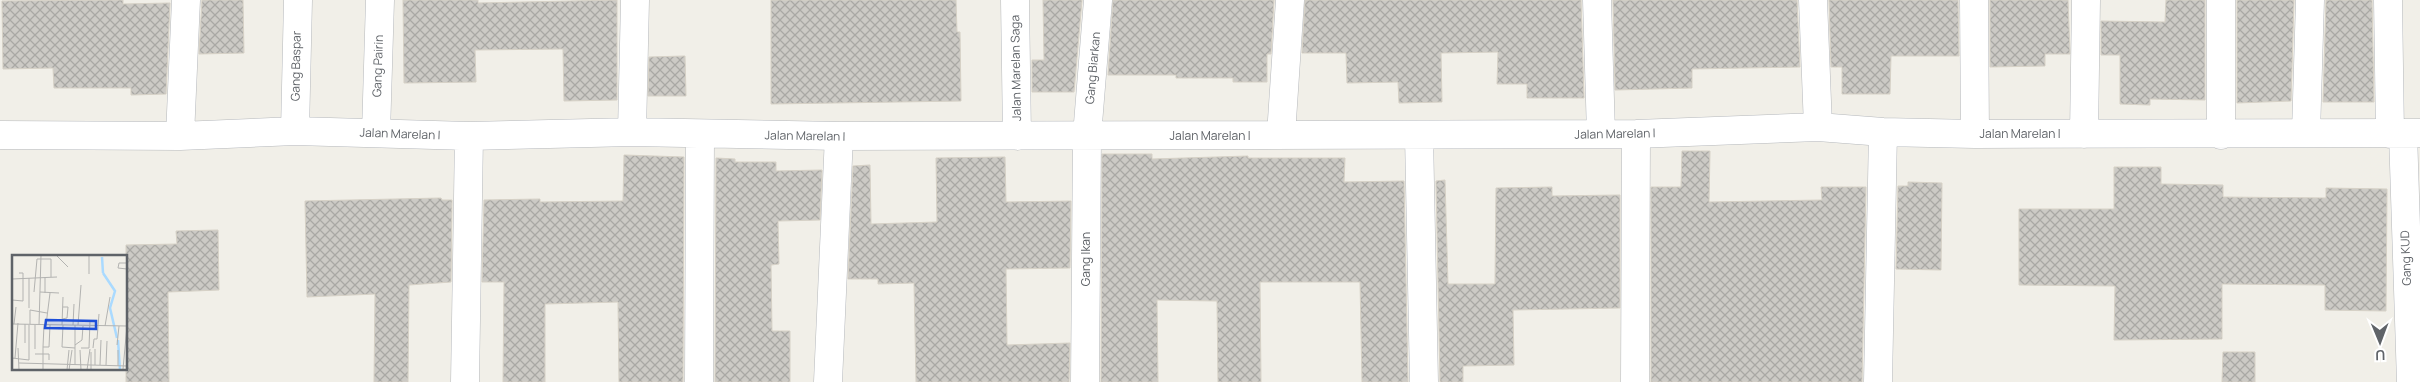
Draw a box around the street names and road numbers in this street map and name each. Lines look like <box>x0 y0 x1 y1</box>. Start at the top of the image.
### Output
street label: Jalan Marelan Saga <box>1006 15 1025 121</box>
street label: Gang Baspar <box>286 30 305 101</box>
street label: Gang Biarkan <box>1081 31 1104 105</box>
street label: Gang Pairin <box>368 34 387 97</box>
street label: Jalan Marelan I <box>359 124 441 143</box>
street label: Jalan Marelan I <box>1574 124 1656 143</box>
street label: Jalan Marelan I <box>1980 125 2061 142</box>
street label: Jalan Marelan I <box>764 126 846 145</box>
street label: Jalan Marelan I <box>1170 127 1251 144</box>
street label: Gang KUD <box>2396 230 2415 286</box>
street label: Gang Ikan <box>1077 232 1094 286</box>

